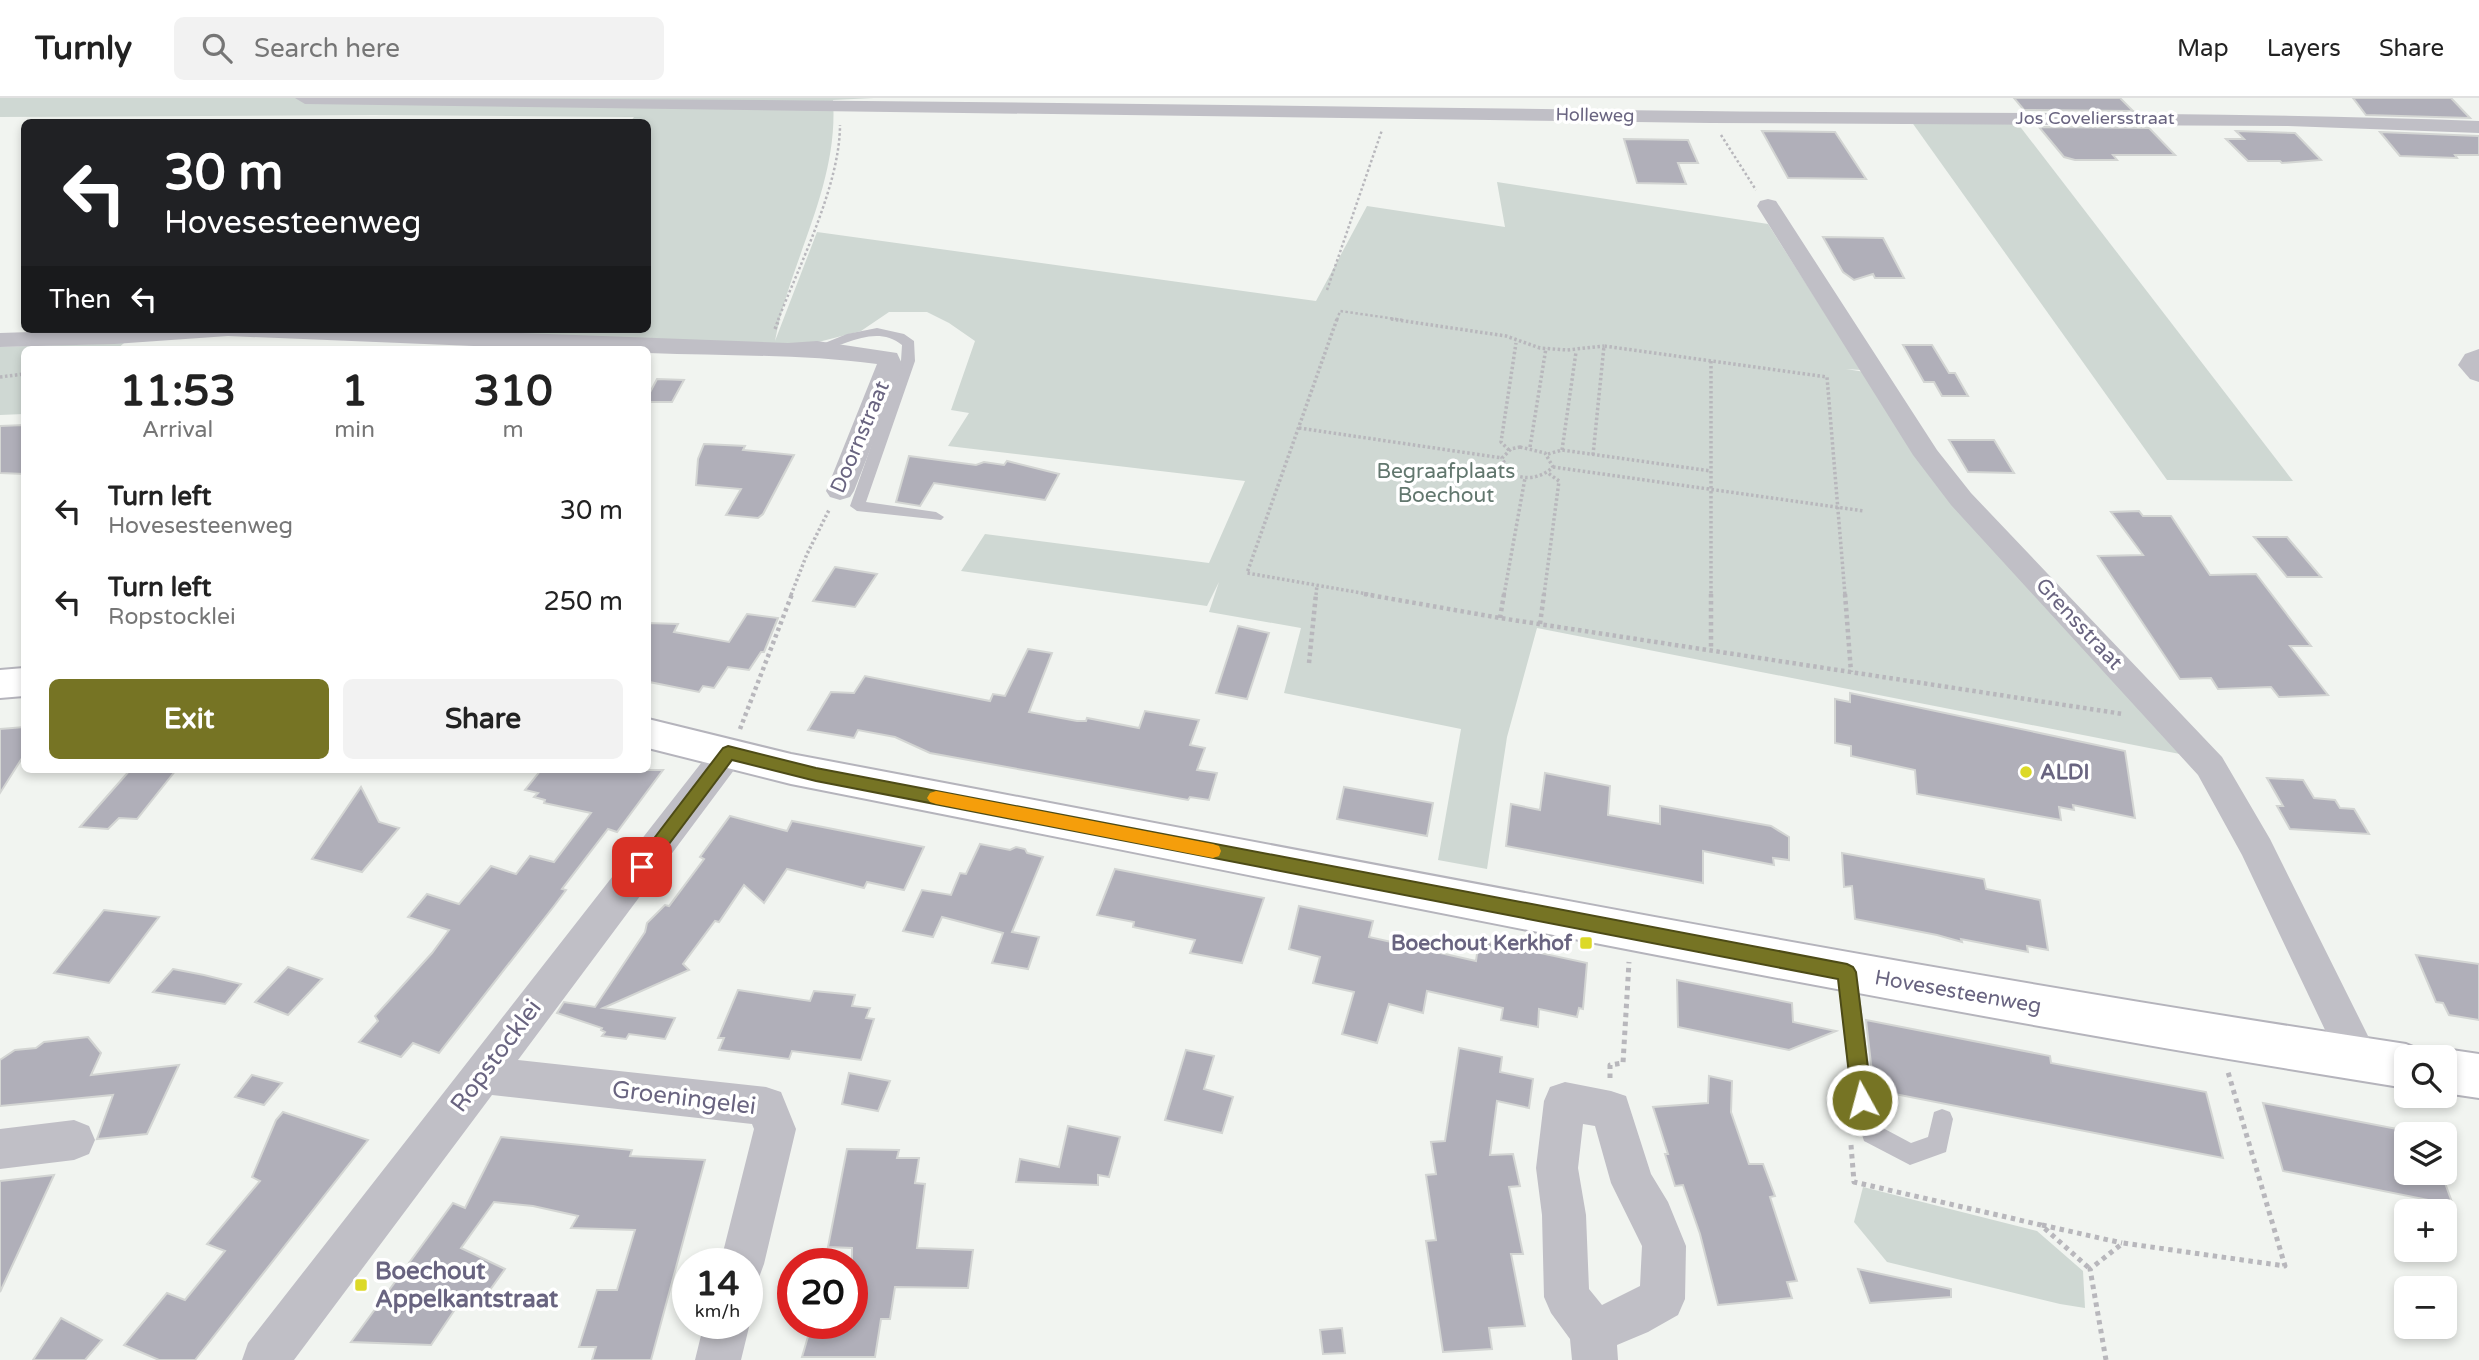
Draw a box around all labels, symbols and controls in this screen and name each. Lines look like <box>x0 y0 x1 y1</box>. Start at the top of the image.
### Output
search box <box>174 17 664 80</box>
text: Turnly <box>35 29 132 68</box>
icon: search <box>198 29 236 67</box>
text: Search here <box>254 33 400 64</box>
text: Map <box>2177 34 2229 63</box>
text: Layers <box>2267 34 2341 63</box>
text: Share <box>2379 34 2444 63</box>
street label: Holleweg <box>1555 103 1635 127</box>
street label: Jos Coveliersstraat <box>2015 107 2175 129</box>
text: 30 m <box>164 144 283 203</box>
icon: left <box>49 147 140 238</box>
text: Hovesesteenweg <box>164 204 421 242</box>
icon: left <box>125 280 163 318</box>
text: Then <box>49 284 111 315</box>
text: 11:53 <box>119 366 236 417</box>
text: 1 <box>341 366 368 417</box>
text: 310 <box>473 366 553 417</box>
street label: Doornstraat <box>825 377 895 497</box>
text: Arrival <box>142 416 213 444</box>
text: min <box>334 416 375 444</box>
text: m <box>502 416 524 444</box>
park label: Begraafplaats Boechout <box>1377 459 1515 508</box>
text: Turn left <box>108 481 211 512</box>
icon: left <box>49 492 87 530</box>
text: 30 m <box>560 495 623 526</box>
text: Hovesesteenweg <box>108 512 293 540</box>
text: Turn left <box>108 572 211 603</box>
street label: Grensstraat <box>2030 573 2128 675</box>
icon: left <box>49 583 87 621</box>
text: 250 m <box>543 586 623 617</box>
text: Ropstocklei <box>108 603 236 631</box>
button: Exit <box>49 679 329 759</box>
button: Share <box>343 679 623 759</box>
place label: ALDI <box>2040 760 2090 785</box>
marker: ALDI <box>2018 764 2034 780</box>
pin <box>612 837 672 897</box>
icon: arrive <box>623 848 661 886</box>
place label: Boechout Kerkhof <box>1391 931 1573 956</box>
marker: Boechout Kerkhof <box>1578 935 1594 951</box>
street label: Hovesesteenweg <box>1873 965 2043 1019</box>
street label: Ropstocklei <box>444 994 548 1118</box>
map controls <box>2394 1045 2457 1339</box>
button: search <box>2394 1045 2457 1108</box>
position arrow <box>1825 1063 1899 1137</box>
street label: Groeningelei <box>610 1075 758 1121</box>
button: layers <box>2394 1122 2457 1185</box>
button: + <box>2394 1199 2457 1262</box>
speed limit sign: 20 <box>777 1248 868 1339</box>
place label: Boechout Appelkantstraat <box>375 1257 559 1314</box>
text: 14 <box>696 1263 739 1305</box>
button: − <box>2394 1276 2457 1339</box>
marker: Boechout Appelkantstraat <box>353 1277 369 1293</box>
text: km/h <box>695 1300 740 1322</box>

